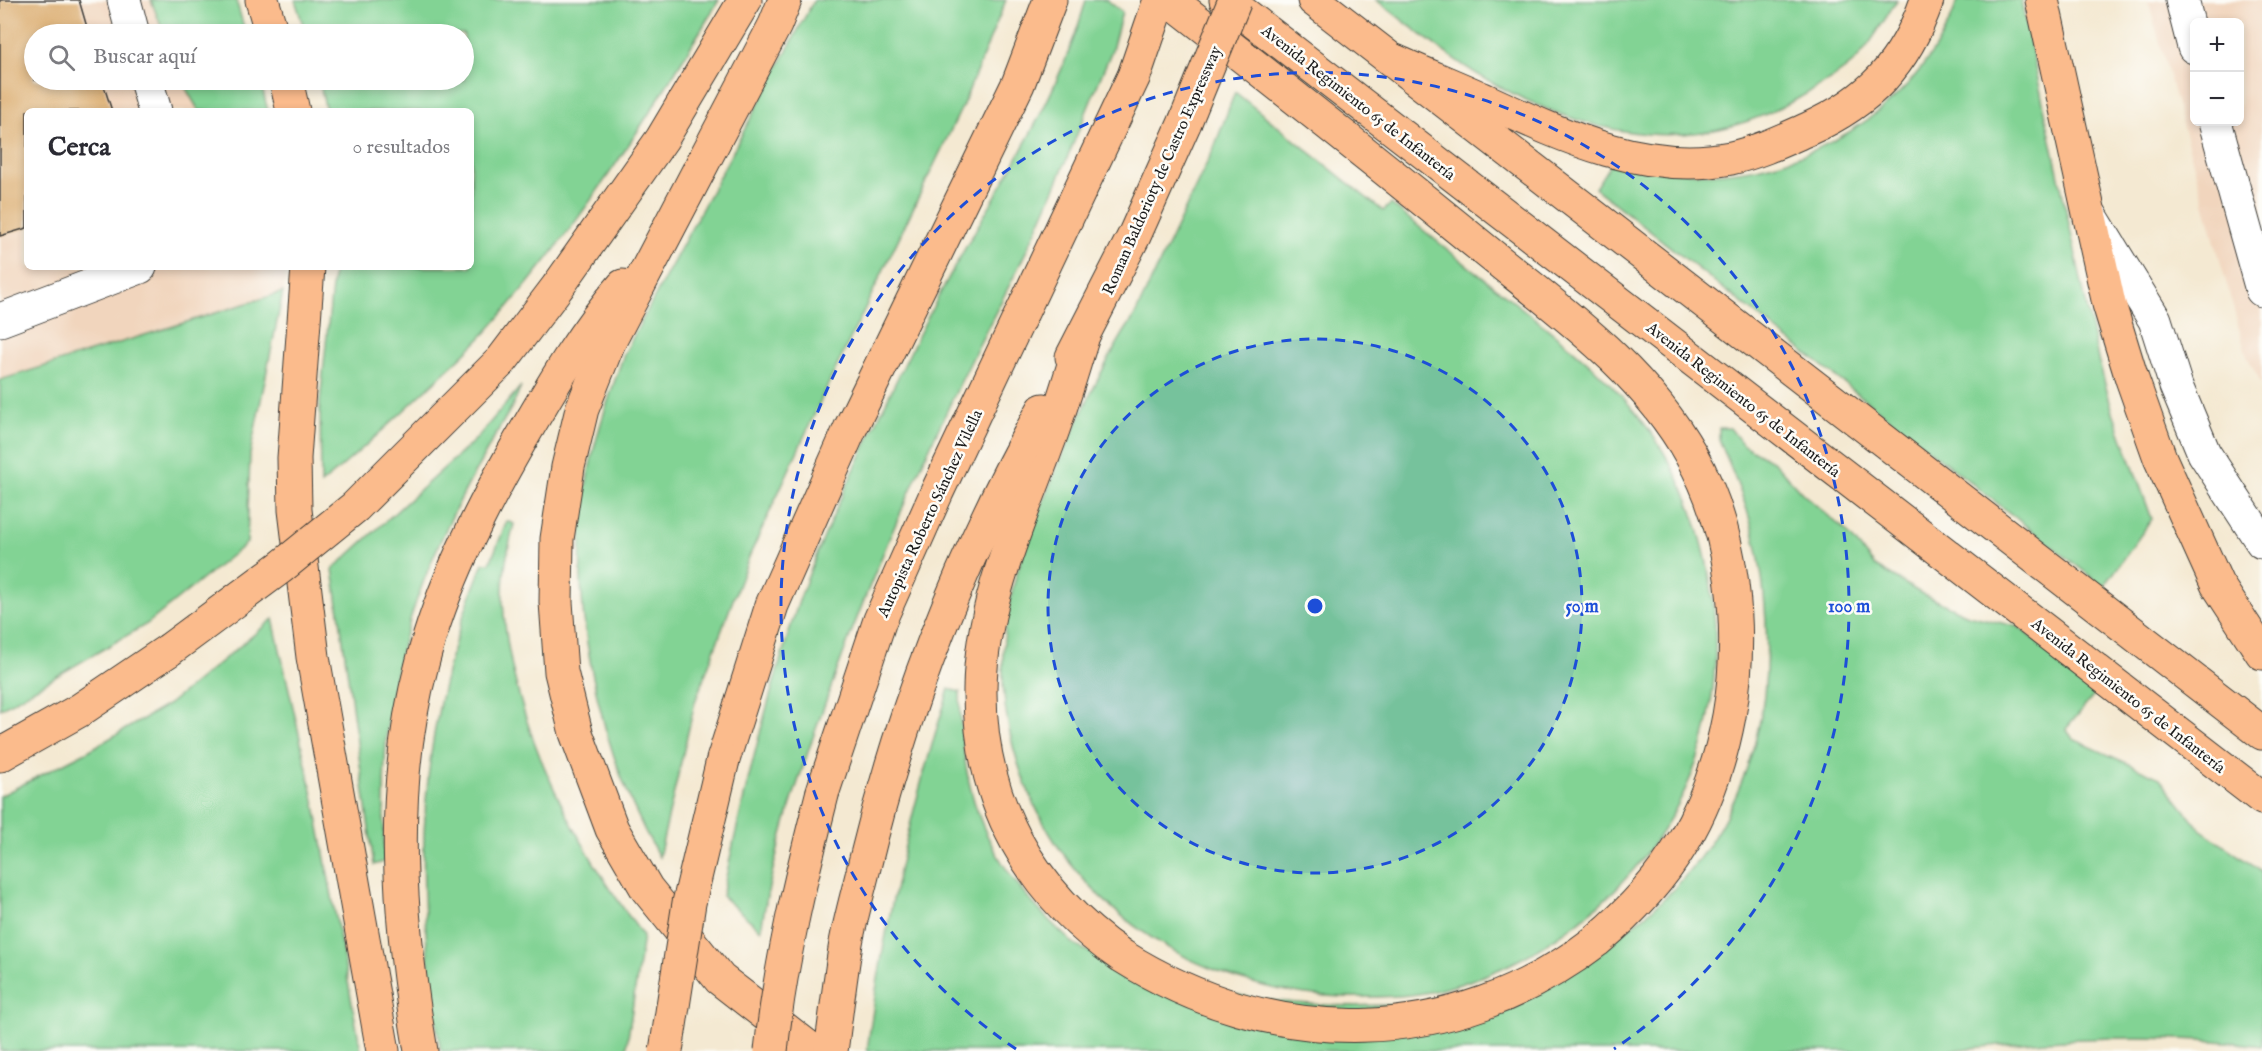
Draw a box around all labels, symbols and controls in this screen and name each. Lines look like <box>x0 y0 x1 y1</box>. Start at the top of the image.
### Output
map controls <box>2190 18 2244 126</box>
button: + <box>2190 18 2244 72</box>
street label: Avenida Regimiento 65 de Infantería <box>1256 21 1459 186</box>
search box <box>24 24 474 90</box>
icon: search <box>45 41 78 74</box>
text: Buscar aquí <box>93 43 196 71</box>
street label: Roman Baldorioty de Castro Expressway <box>1099 43 1227 298</box>
button: − <box>2190 72 2244 126</box>
text: Cerca <box>48 131 110 164</box>
text: 0 resultados <box>352 135 450 160</box>
street label: Avenida Regimiento 65 de Infantería <box>1641 318 1844 483</box>
street label: Autopista Roberto Sánchez Vilella <box>873 407 988 622</box>
centre of rings <box>1305 596 1325 616</box>
text: 50 m <box>1565 596 1599 619</box>
text: 100 m <box>1828 596 1870 619</box>
street label: Avenida Regimiento 65 de Infantería <box>2026 614 2229 779</box>

